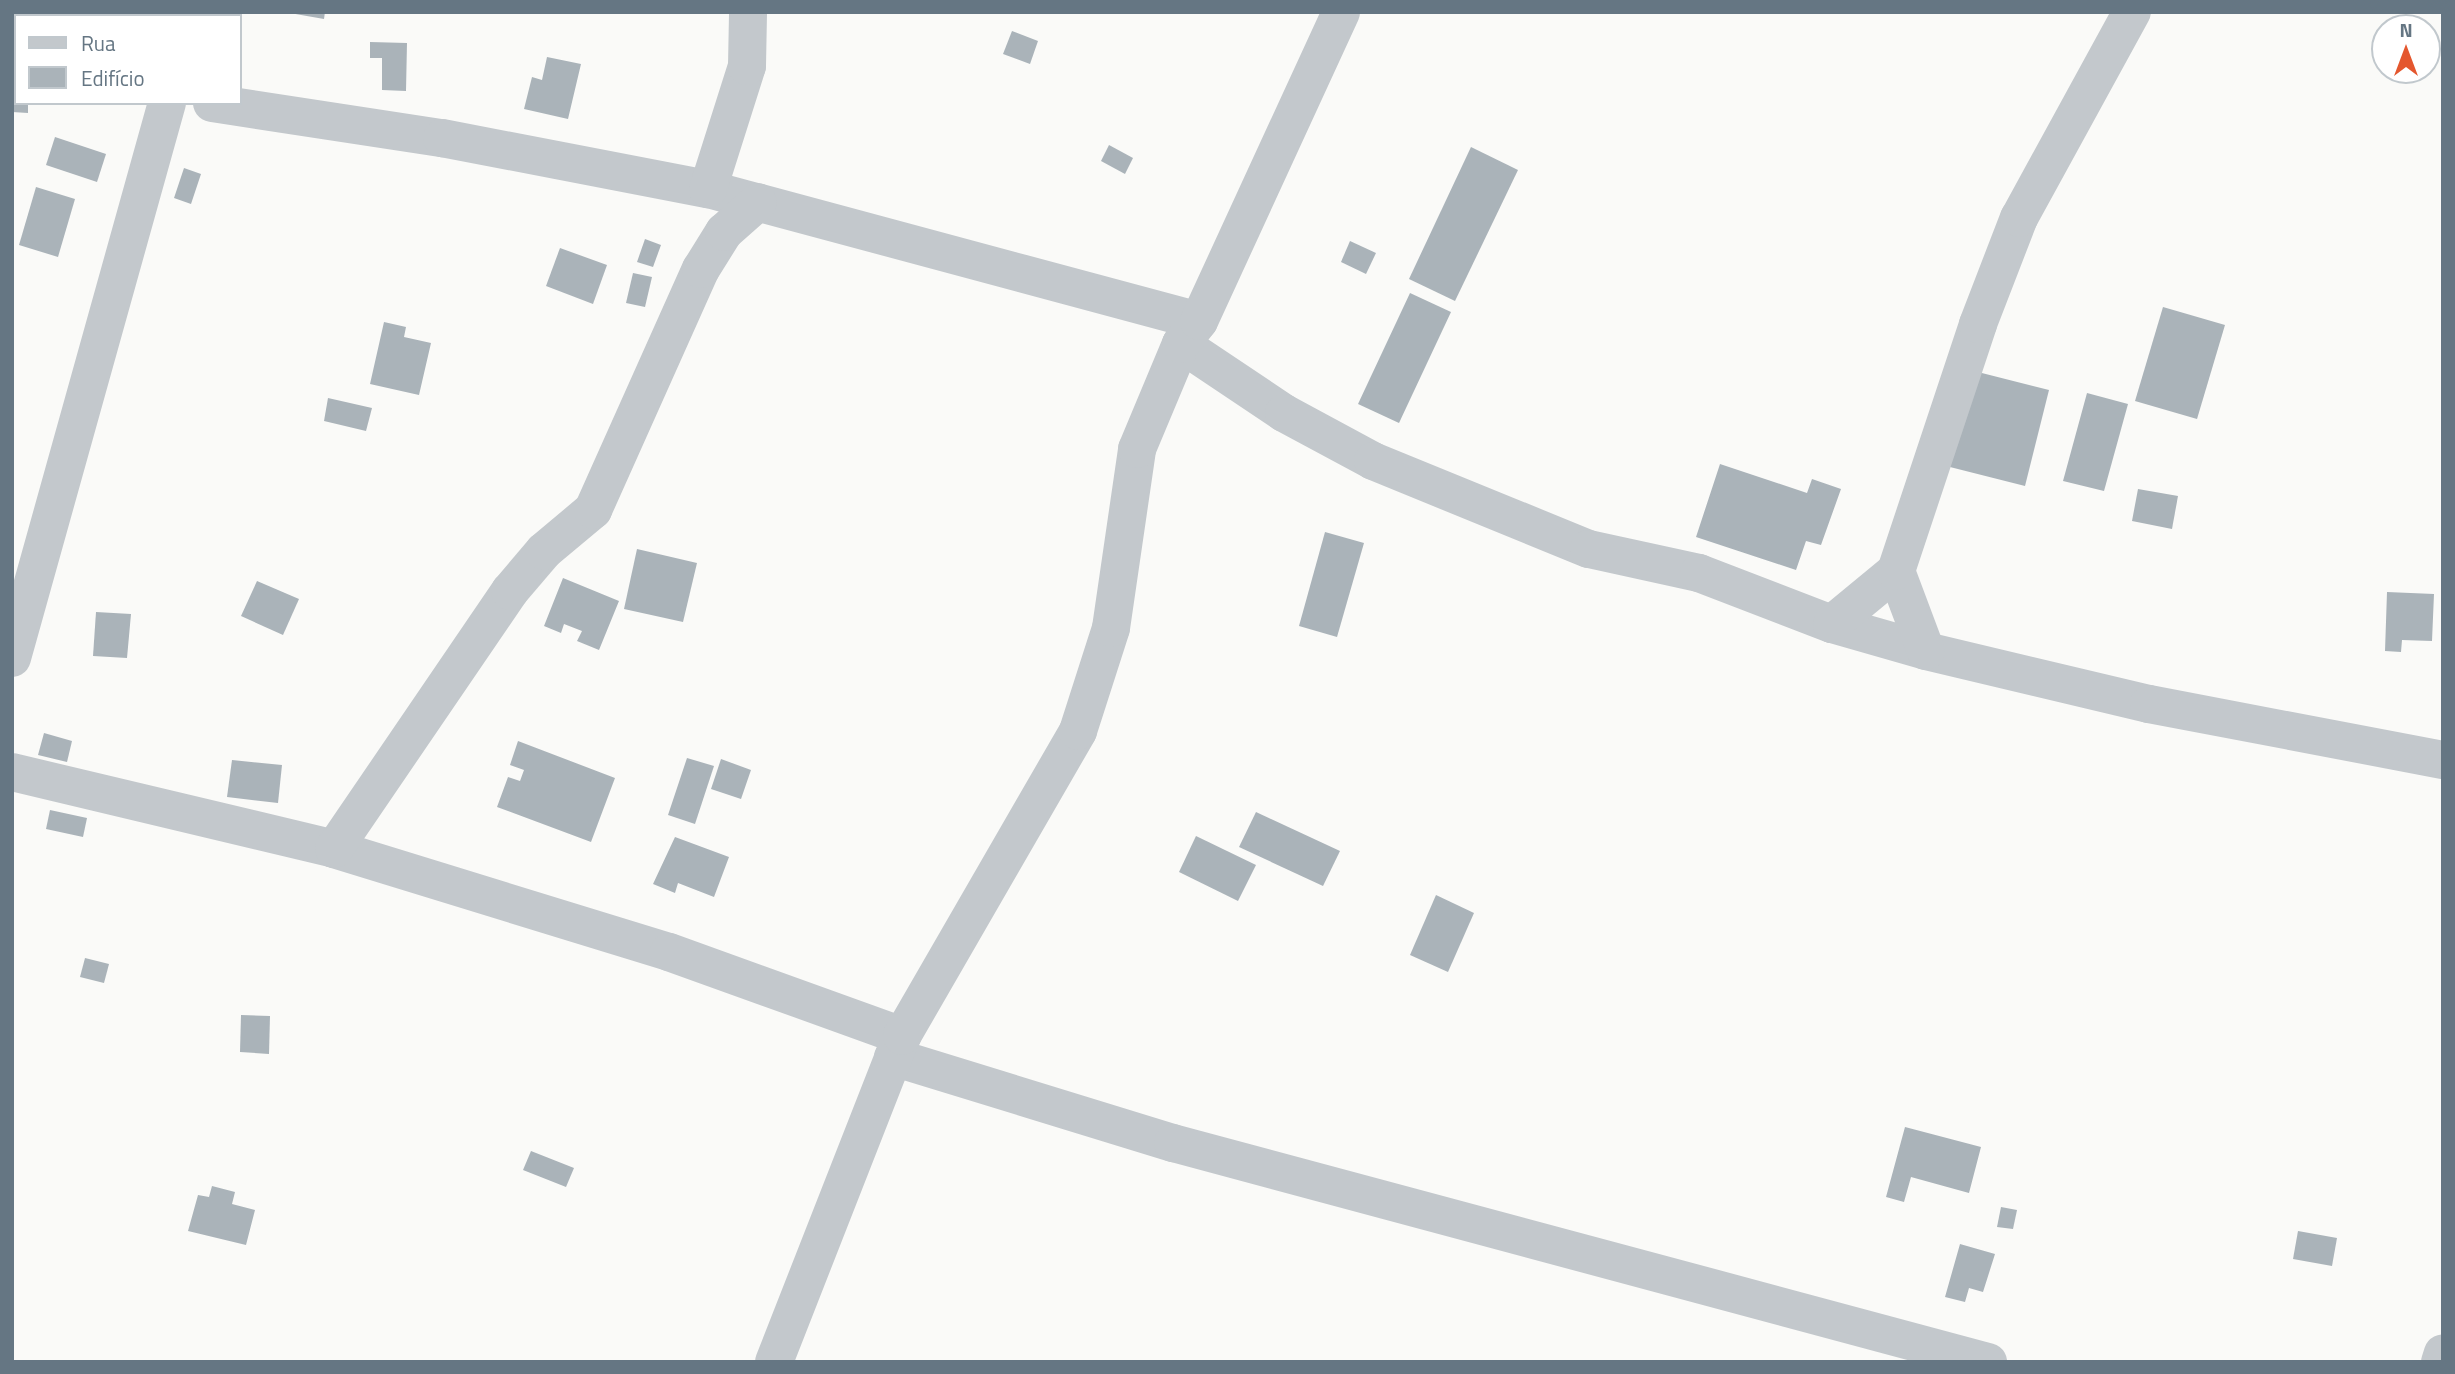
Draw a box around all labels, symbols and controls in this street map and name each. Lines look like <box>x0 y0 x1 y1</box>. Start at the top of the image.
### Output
legend <box>14 14 242 105</box>
north arrow <box>2371 14 2441 84</box>
text: N <box>2399 15 2413 44</box>
text: Rua <box>81 27 116 59</box>
text: Edifício <box>81 62 145 94</box>

